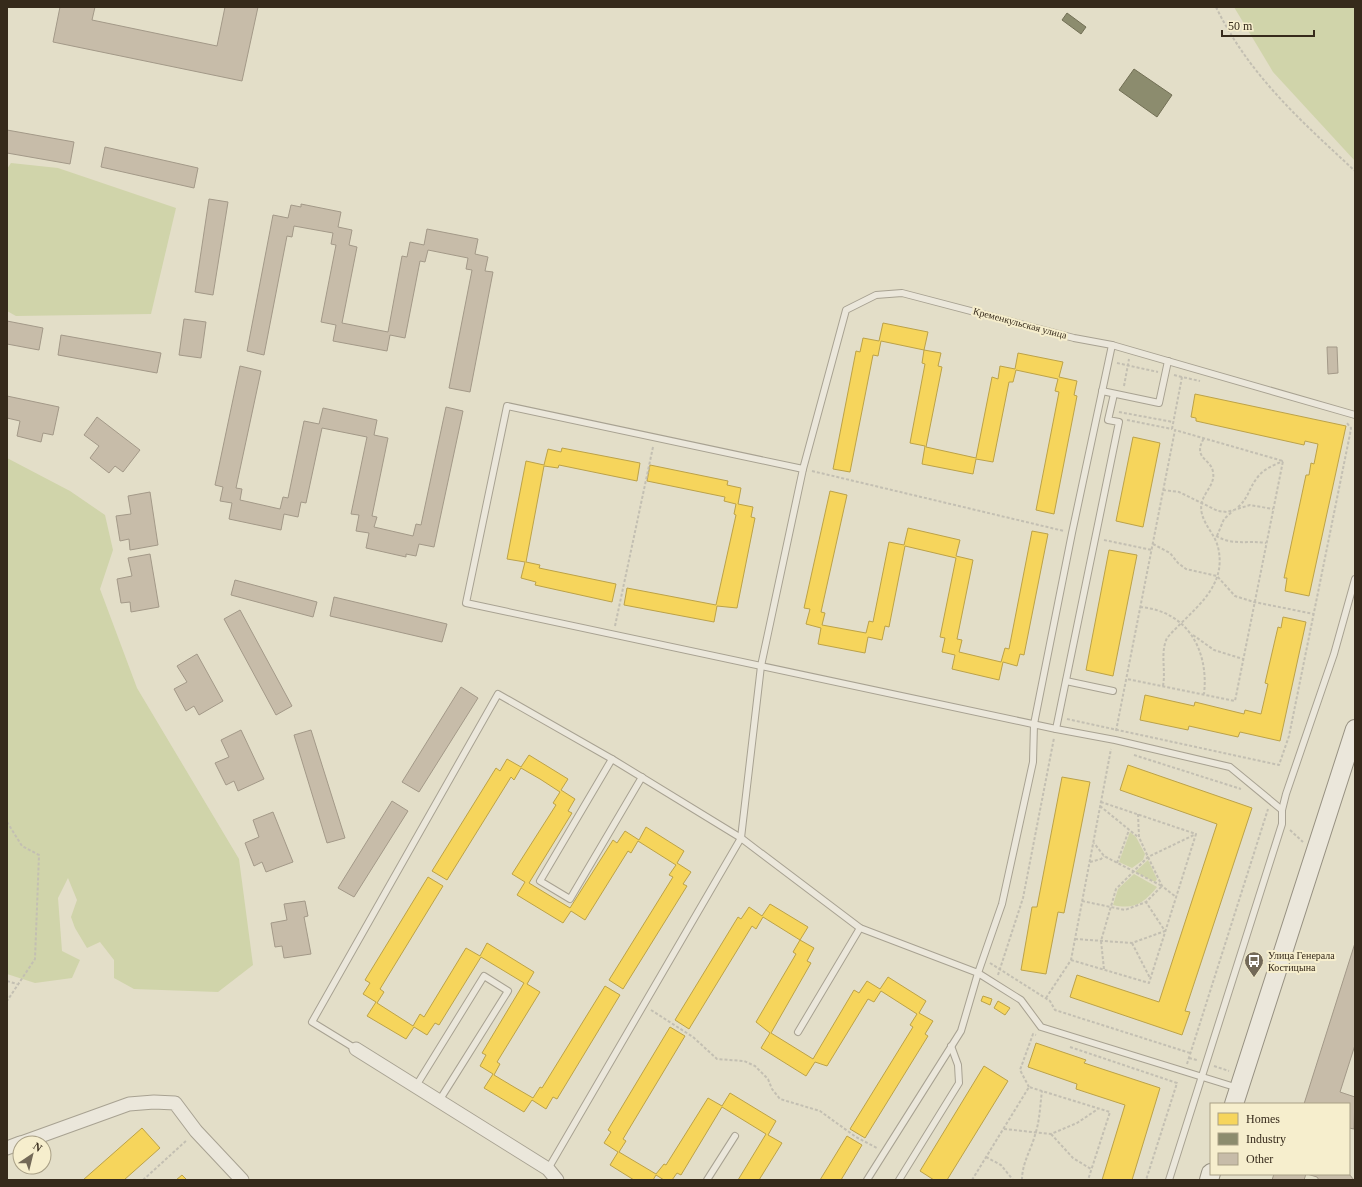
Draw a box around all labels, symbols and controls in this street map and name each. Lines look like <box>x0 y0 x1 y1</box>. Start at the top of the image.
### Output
scale bar <box>1222 12 1314 38</box>
text: 50 m <box>1228 19 1253 33</box>
street label: Кременкульская улица <box>972 305 1069 341</box>
bus stop icon: Улица Генерала Костицына <box>1243 950 1265 978</box>
place label: Улица Генерала Костицына <box>1268 950 1335 973</box>
legend <box>1210 1103 1350 1175</box>
text: Homes <box>1246 1112 1280 1126</box>
text: Industry <box>1246 1132 1286 1146</box>
north arrow <box>12 1135 52 1175</box>
text: N <box>31 1140 44 1154</box>
text: Other <box>1246 1152 1273 1166</box>

